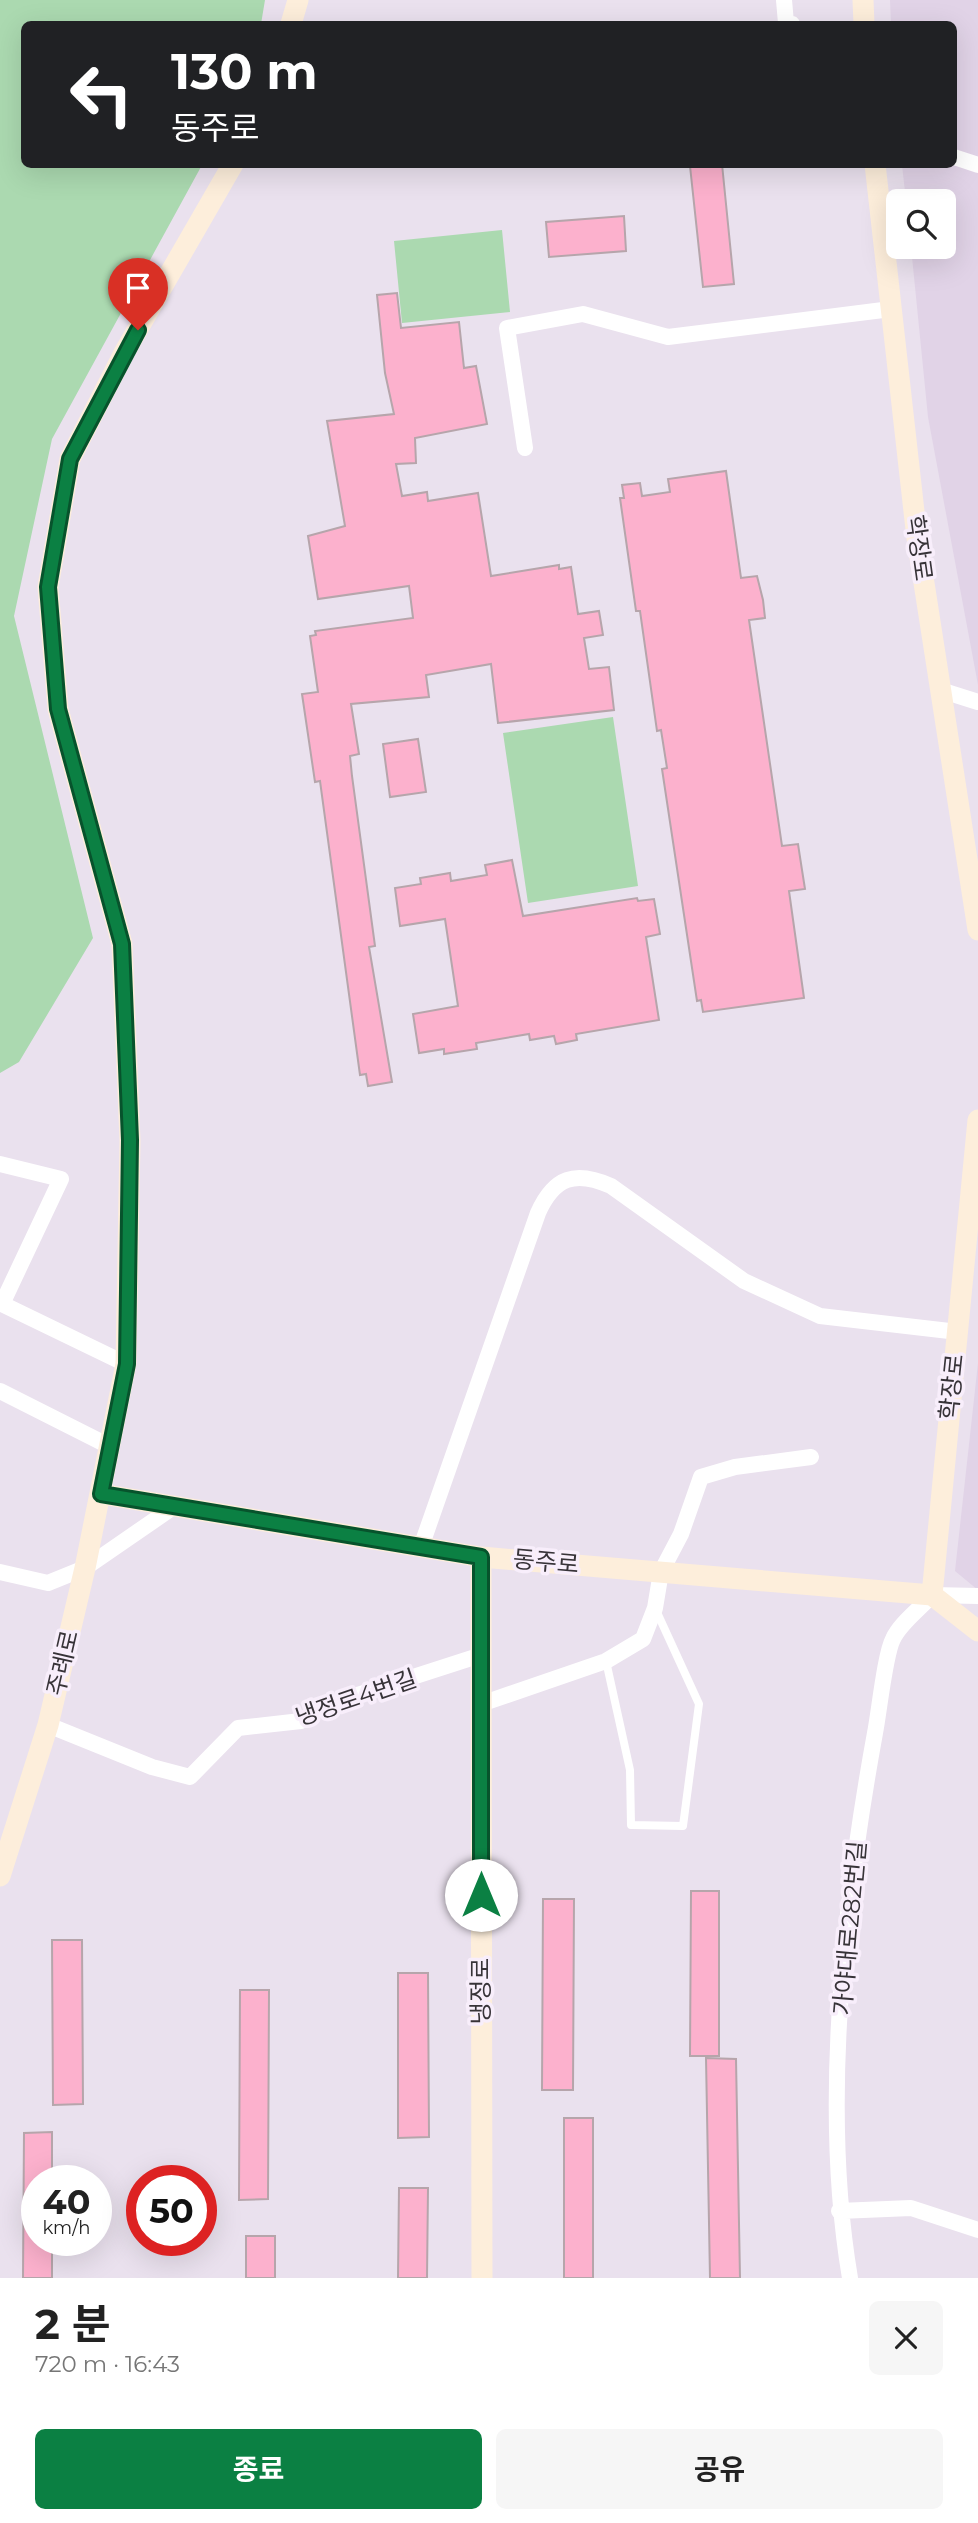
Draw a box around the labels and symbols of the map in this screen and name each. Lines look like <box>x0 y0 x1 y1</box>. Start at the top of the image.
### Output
pin <box>108 258 168 330</box>
street label: 학장로 <box>901 513 938 583</box>
street label: 학장로 <box>934 1352 969 1421</box>
street label: 동주로 <box>512 1544 580 1579</box>
street label: 주례로 <box>41 1627 84 1698</box>
street label: 냉정로4번길 <box>291 1663 420 1732</box>
street label: 가야대로282번길 <box>827 1839 872 2016</box>
position arrow <box>444 1858 518 1932</box>
street label: 냉정로 <box>466 1958 495 2024</box>
speed limit sign: 50 <box>126 2165 217 2256</box>

